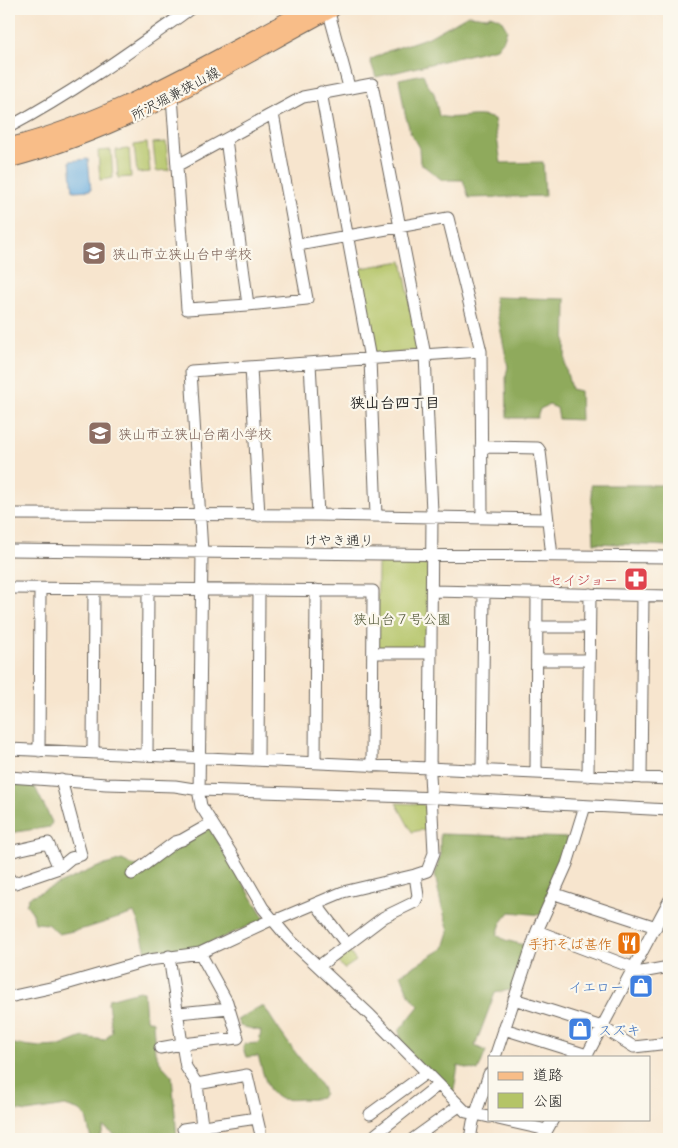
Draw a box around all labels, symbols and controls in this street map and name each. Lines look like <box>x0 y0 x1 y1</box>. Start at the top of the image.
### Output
street label: 所沢堀兼狭山線 <box>127 62 223 124</box>
school or university icon: 狭山市立狭山台中学校 <box>81 240 107 266</box>
place label: 狭山市立狭山台中学校 <box>112 244 252 263</box>
district label: 狭山台四丁目 <box>350 392 440 412</box>
school or university icon: 狭山市立狭山台南小学校 <box>87 420 113 446</box>
place label: 狭山市立狭山台南小学校 <box>118 424 272 443</box>
street label: けやき通り <box>304 530 374 549</box>
pharmacy icon: セイジョー <box>623 566 649 592</box>
place label: セイジョー <box>548 570 618 589</box>
park label: 狭山台７号公園 <box>353 609 451 628</box>
restaurant icon: 手打そば甚作 <box>616 930 642 956</box>
place label: 手打そば甚作 <box>528 934 612 953</box>
shop icon: イエロー <box>628 973 654 999</box>
place label: イエロー <box>568 977 624 996</box>
shop icon: スズキ <box>567 1016 593 1042</box>
place label: スズキ <box>598 1020 641 1039</box>
legend <box>488 1056 650 1120</box>
text: 道路 <box>533 1064 563 1084</box>
text: 公園 <box>533 1090 563 1110</box>

